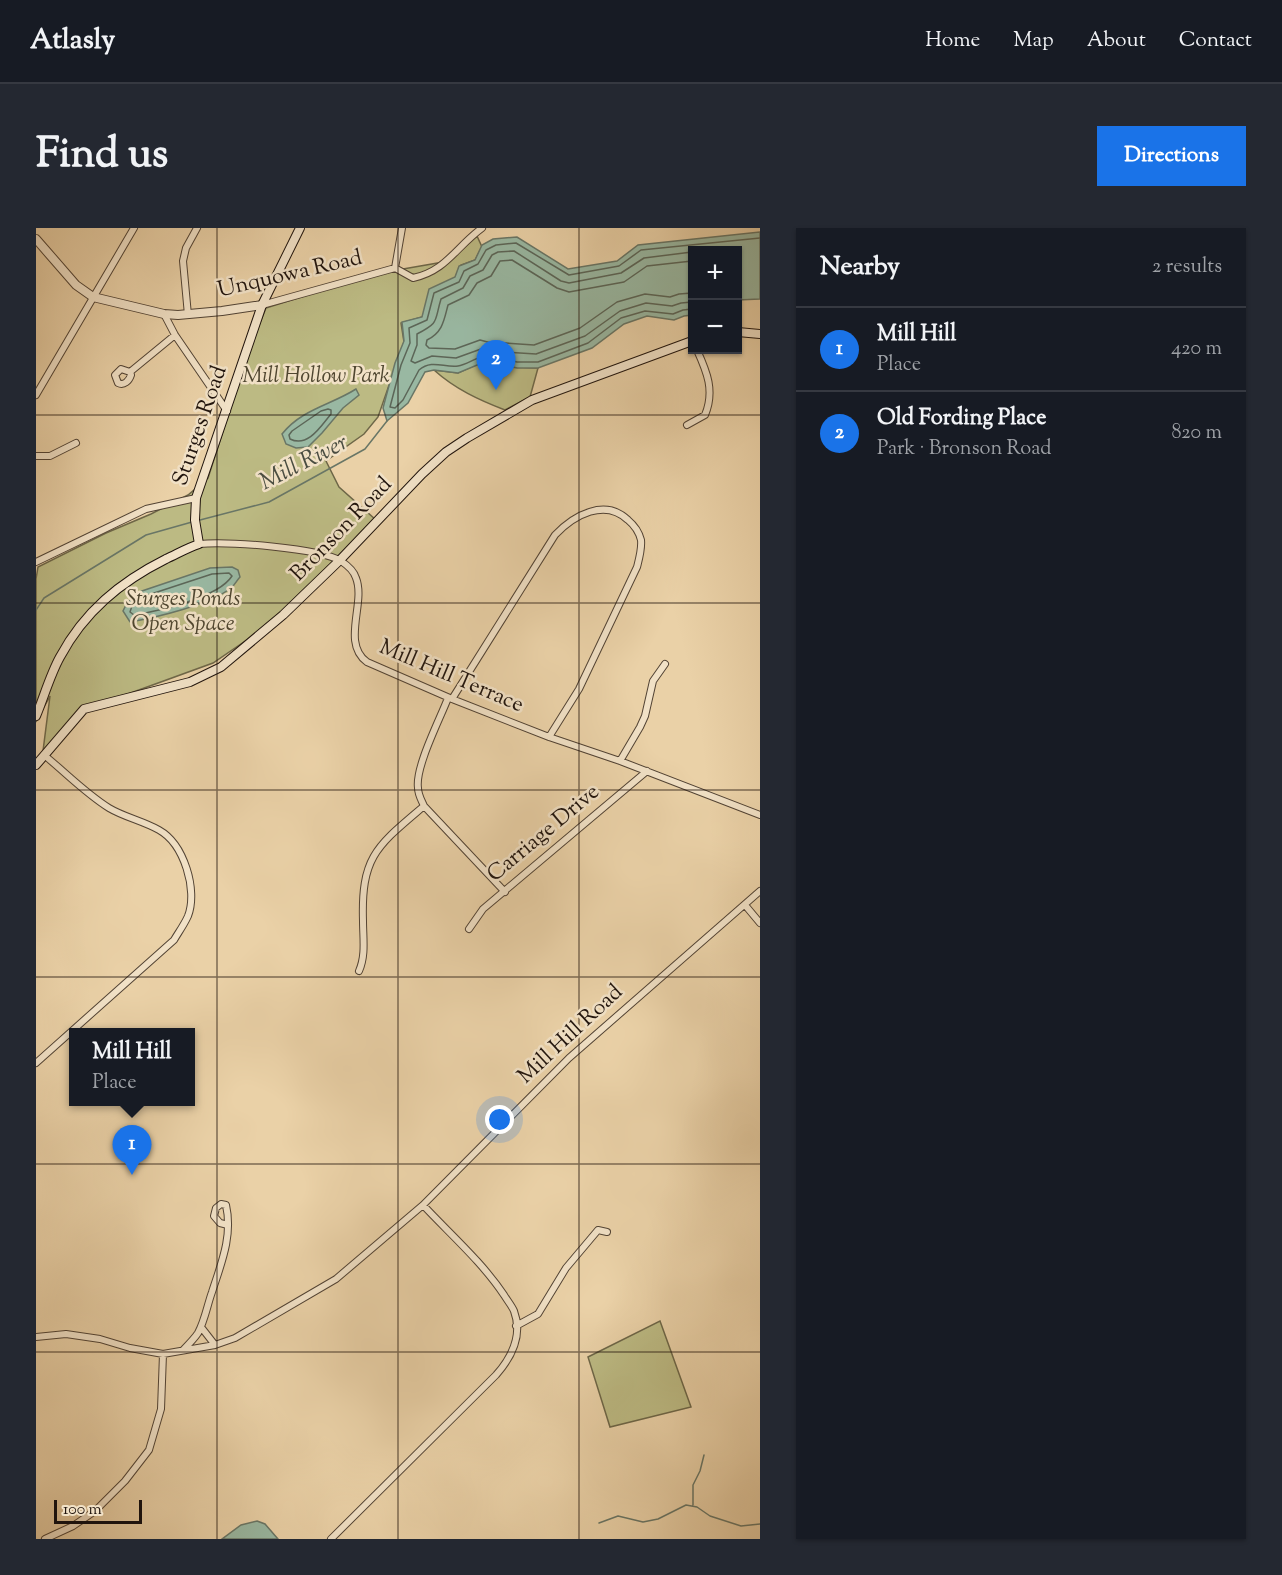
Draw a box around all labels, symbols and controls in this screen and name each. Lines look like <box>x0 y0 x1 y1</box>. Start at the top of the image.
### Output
text: Atlasly <box>30 21 115 61</box>
text: Home <box>925 26 980 56</box>
text: Map <box>1013 26 1054 56</box>
text: About <box>1087 26 1146 56</box>
text: Contact <box>1179 26 1252 56</box>
text: Find us <box>36 126 168 186</box>
button: Directions <box>1097 126 1246 186</box>
street label: Unquowa Road <box>214 243 366 307</box>
map controls <box>688 246 742 354</box>
button: + <box>688 246 742 300</box>
text: Nearby <box>820 249 900 286</box>
text: 2 results <box>1152 253 1222 282</box>
button: − <box>688 300 742 354</box>
text: Mill Hill <box>877 319 956 351</box>
text: 1 <box>836 335 843 364</box>
text: 420 m <box>1171 335 1222 364</box>
pin: 2 <box>476 340 516 390</box>
text: Place <box>877 351 921 380</box>
park label: Mill Hollow Park <box>242 361 390 393</box>
street label: Sturges Road <box>165 362 237 490</box>
text: Old Fording Place <box>877 403 1046 435</box>
text: 2 <box>835 419 844 448</box>
text: 820 m <box>1171 419 1222 448</box>
water label: Mill River <box>254 426 355 500</box>
text: Park · Bronson Road <box>877 435 1052 464</box>
street label: Bronson Road <box>284 470 400 590</box>
park label: Sturges Ponds Open Space <box>126 584 240 641</box>
street label: Mill Hill Terrace <box>374 632 528 722</box>
street label: Carriage Drive <box>481 777 607 891</box>
street label: Mill Hill Road <box>511 978 631 1092</box>
popup <box>69 1028 195 1106</box>
text: Mill Hill <box>92 1037 172 1069</box>
text: Place <box>92 1069 136 1098</box>
your location <box>485 1105 514 1134</box>
pin: 1 <box>112 1126 152 1175</box>
scale bar <box>54 1497 142 1524</box>
text: 100 m <box>63 1499 102 1522</box>

